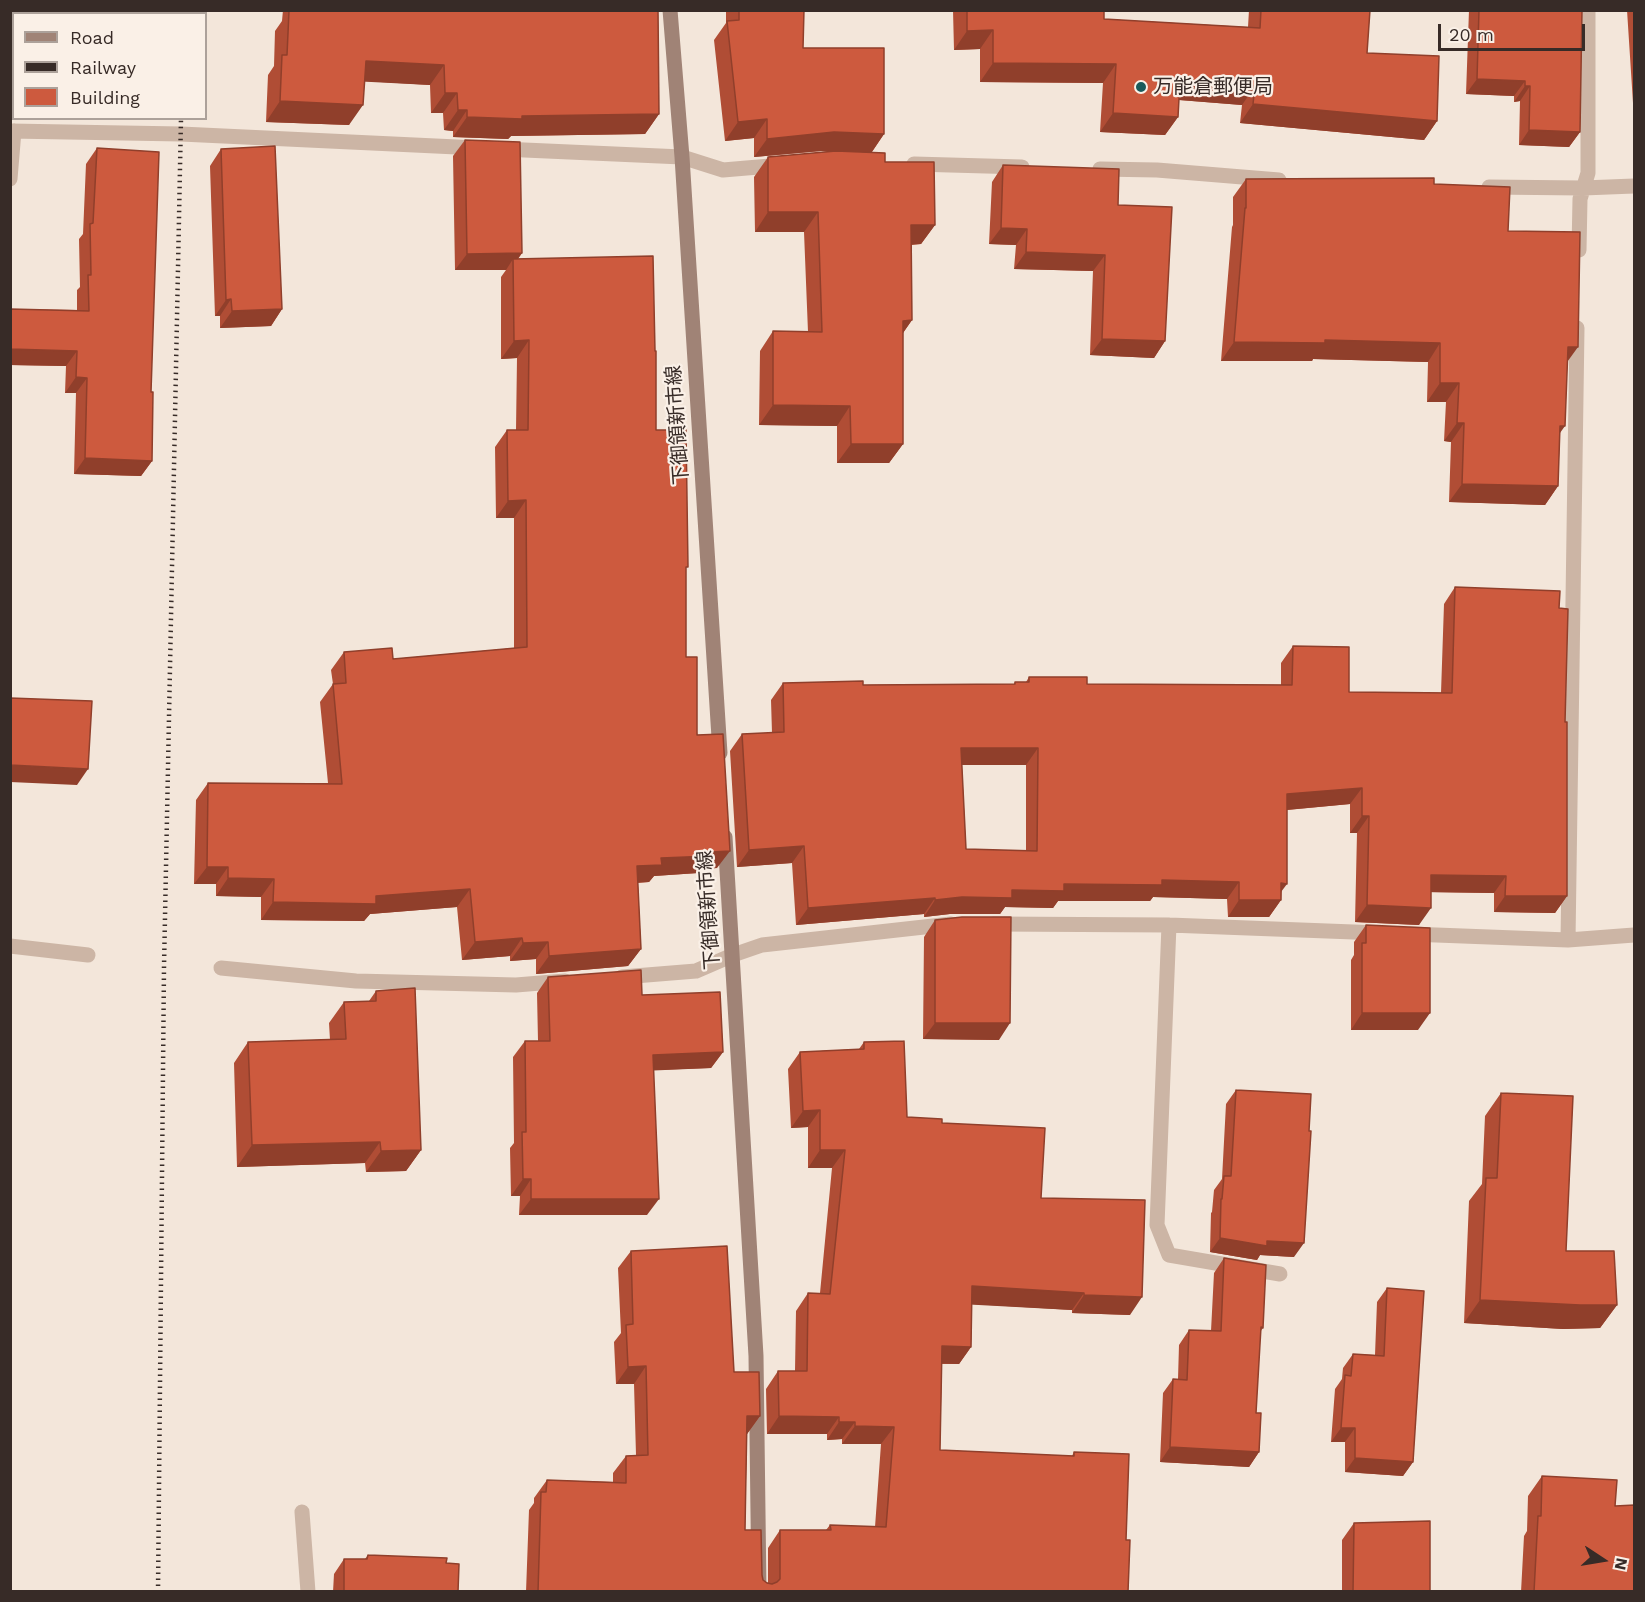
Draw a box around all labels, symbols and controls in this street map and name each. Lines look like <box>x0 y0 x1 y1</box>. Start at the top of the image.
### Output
legend <box>12 12 207 120</box>
scale bar <box>1441 12 1588 50</box>
text: 20 m <box>1449 24 1494 45</box>
text: Road <box>70 27 114 48</box>
text: Railway <box>70 57 136 78</box>
place label: 万能倉郵便局 <box>1153 75 1273 99</box>
marker: 万能倉郵便局 <box>1134 80 1148 94</box>
text: Building <box>70 87 140 108</box>
street label: 下御領新市線 <box>662 364 694 486</box>
street label: 下御領新市線 <box>693 849 725 971</box>
north arrow <box>1573 1530 1633 1590</box>
text: N <box>1611 1556 1632 1572</box>

